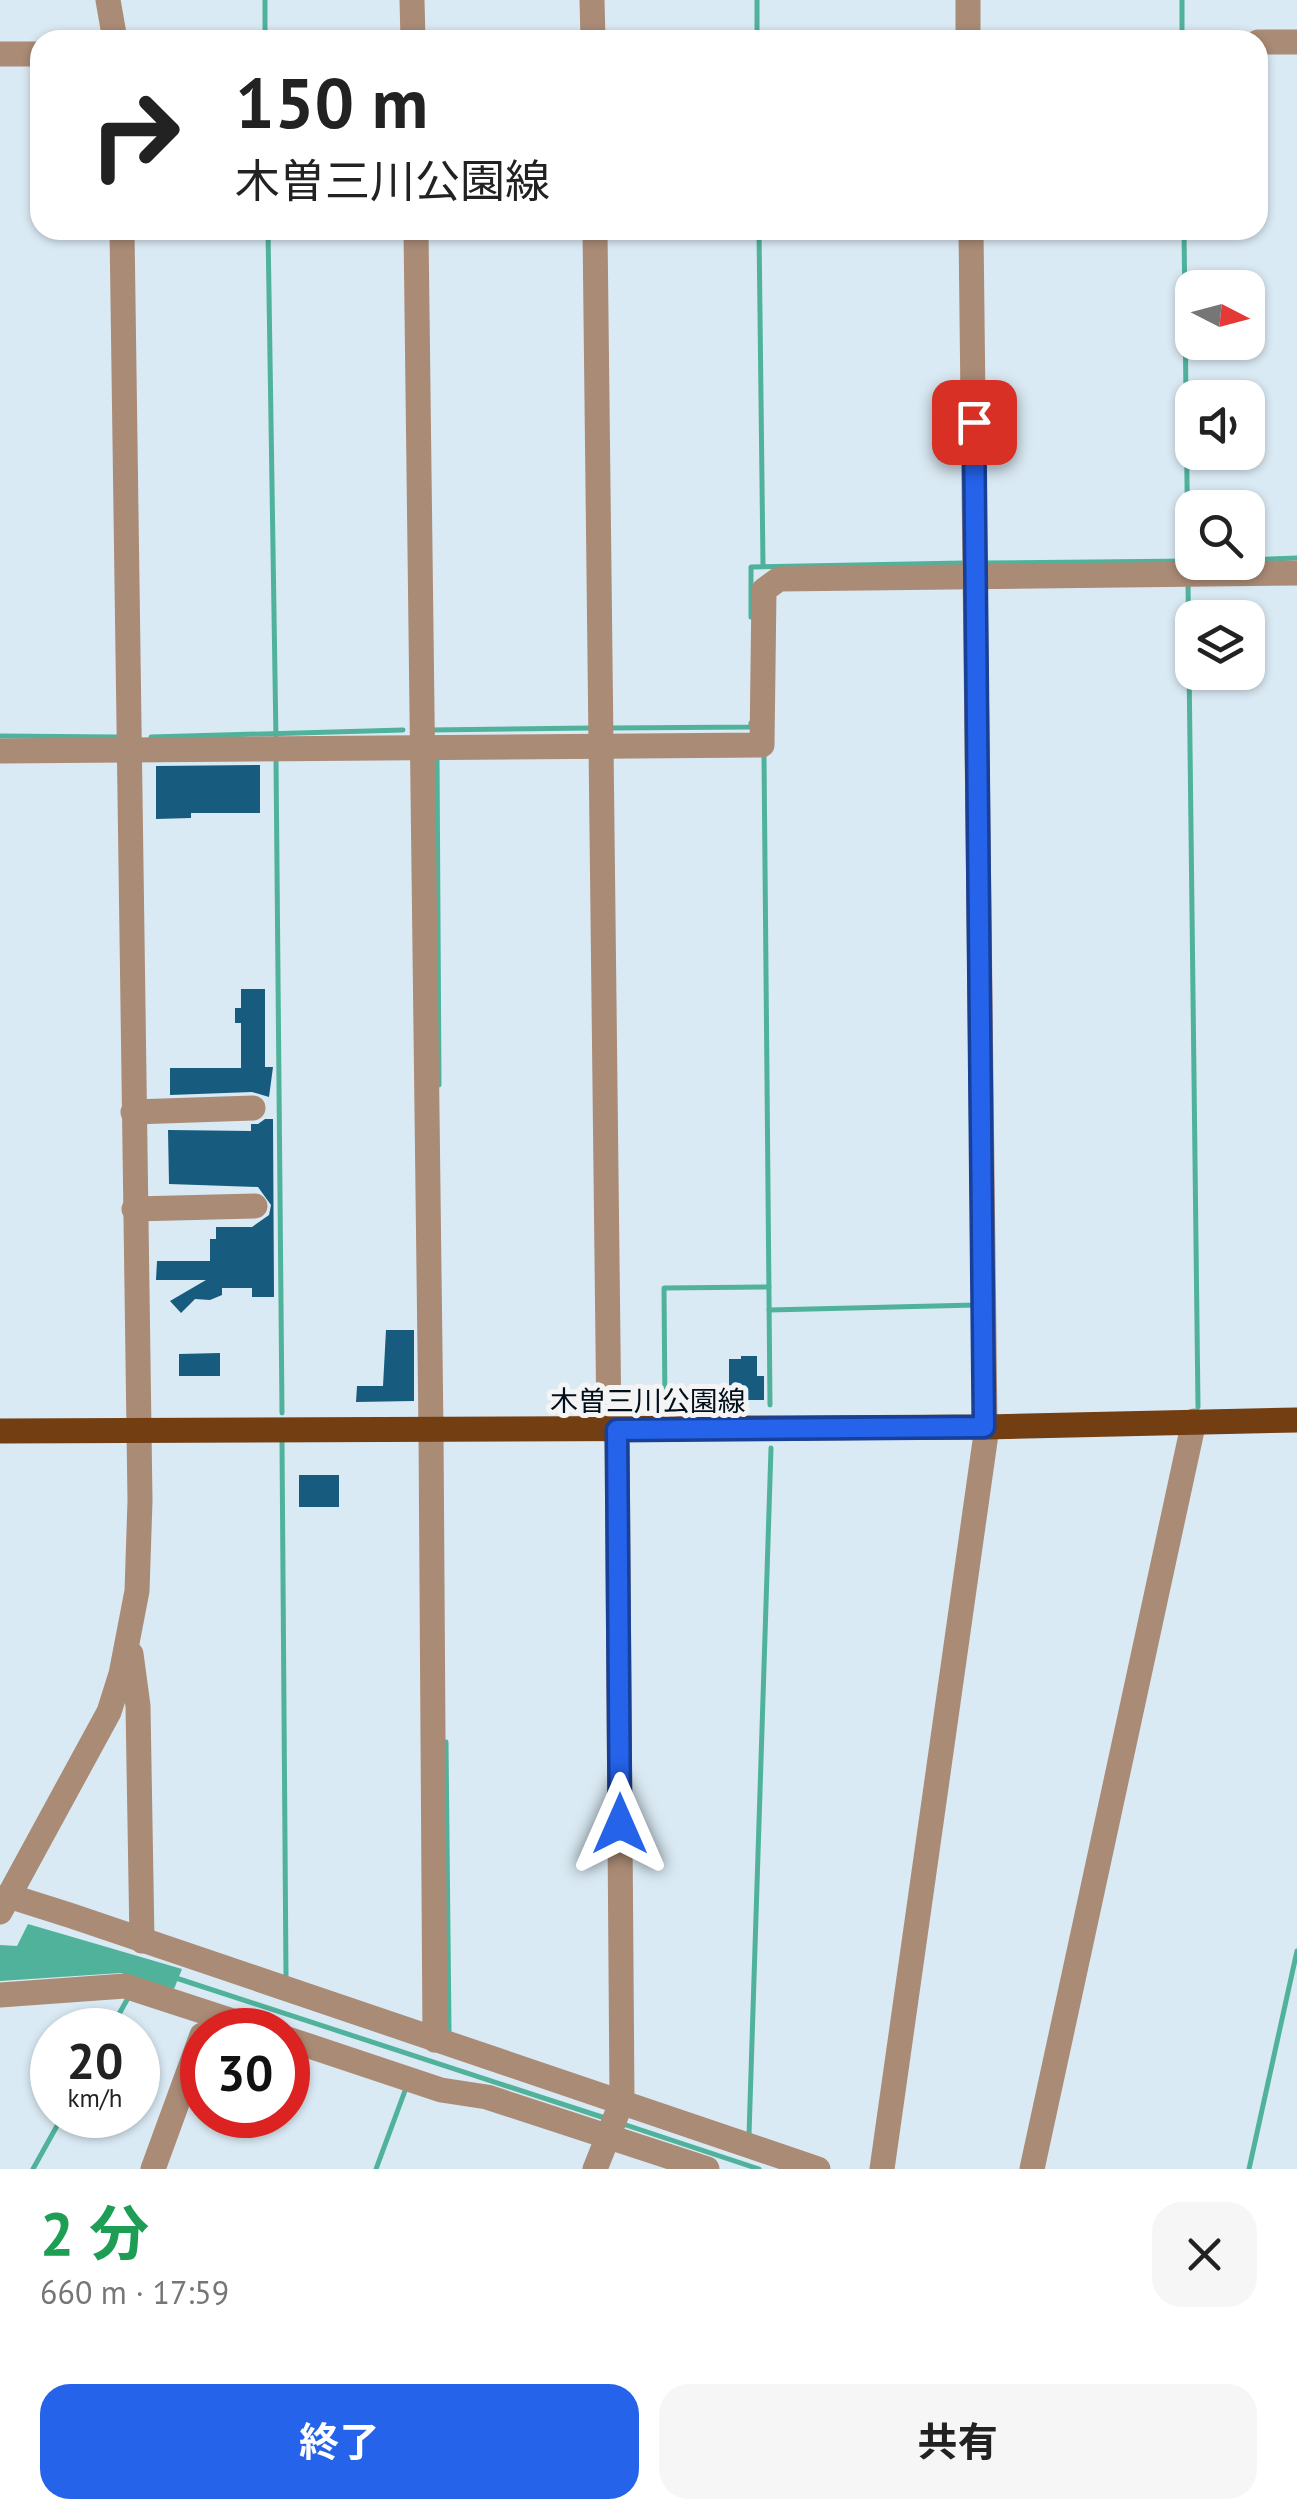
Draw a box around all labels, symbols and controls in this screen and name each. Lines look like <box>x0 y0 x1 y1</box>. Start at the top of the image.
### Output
text: 150 m <box>235 57 428 147</box>
icon: right <box>70 70 200 200</box>
text: 木曽三川公園線 <box>235 151 550 209</box>
north arrow <box>1175 270 1265 360</box>
map controls <box>1175 270 1265 690</box>
pin <box>932 380 1017 465</box>
button: sound <box>1175 380 1265 470</box>
icon: arrive <box>947 395 1002 450</box>
button: search <box>1175 490 1265 580</box>
button: layers <box>1175 600 1265 690</box>
street label: 木曽三川公園線 <box>550 1382 746 1419</box>
position arrow <box>568 1772 672 1876</box>
speed limit sign: 30 <box>180 2008 310 2138</box>
text: 20 <box>67 2028 123 2093</box>
text: km/h <box>68 2082 122 2114</box>
text: 2 分 <box>40 2194 149 2272</box>
button: close <box>1152 2202 1257 2307</box>
text: 660 m · 17:59 <box>40 2271 229 2313</box>
button: 終了 <box>40 2384 639 2499</box>
button: 共有 <box>659 2384 1257 2499</box>

